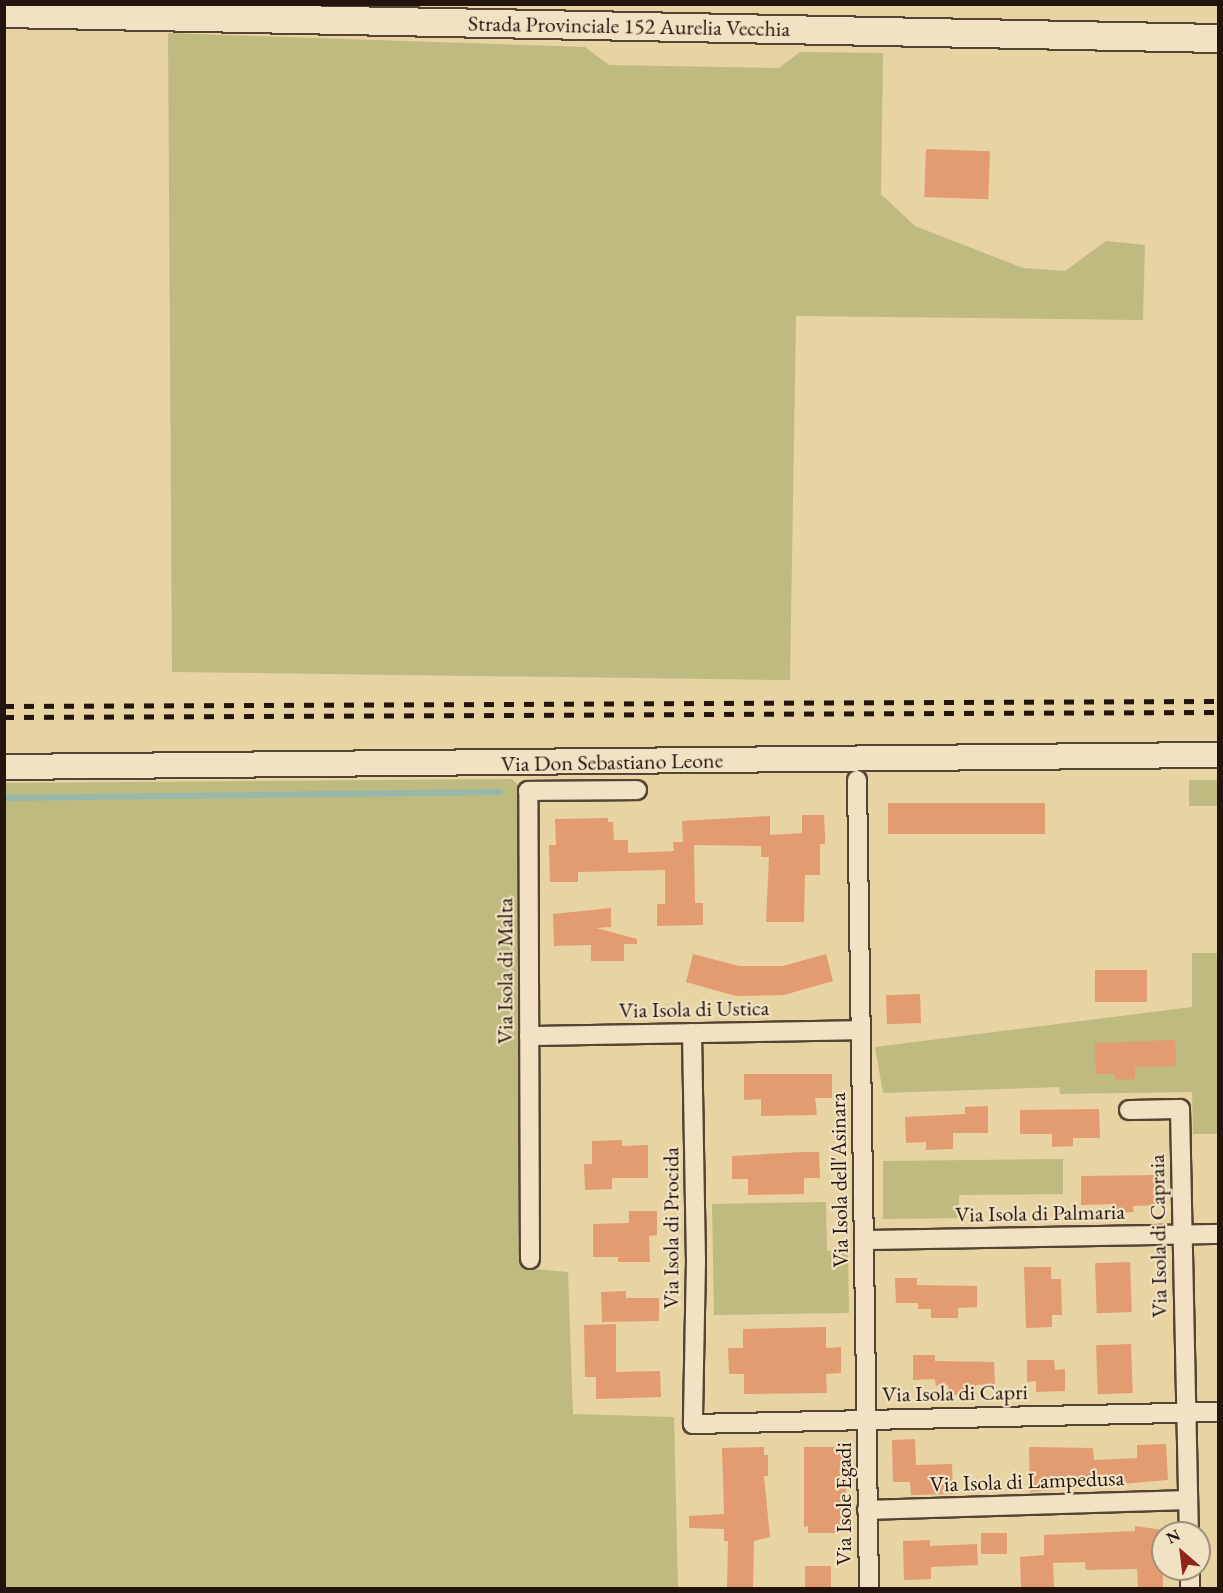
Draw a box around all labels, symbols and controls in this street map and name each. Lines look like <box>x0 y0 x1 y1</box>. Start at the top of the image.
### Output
street label: Strada Provinciale 152 Aurelia Vecchia <box>468 10 790 42</box>
street label: Via Don Sebastiano Leone <box>501 747 723 777</box>
street label: Via Isola di Malta <box>492 898 518 1044</box>
street label: Via Isola di Ustica <box>619 994 769 1024</box>
street label: Via Isola dell'Asinara <box>824 1092 854 1268</box>
street label: Via Isola di Procida <box>658 1147 684 1309</box>
street label: Via Isola di Capraia <box>1143 1154 1173 1318</box>
street label: Via Isola di Palmaria <box>955 1198 1125 1228</box>
street label: Via Isola di Capri <box>882 1379 1028 1407</box>
street label: Via Isole Egadi <box>831 1442 857 1566</box>
street label: Via Isola di Lampedusa <box>929 1464 1125 1498</box>
north arrow <box>1151 1521 1211 1581</box>
text: N <box>1163 1524 1184 1549</box>

